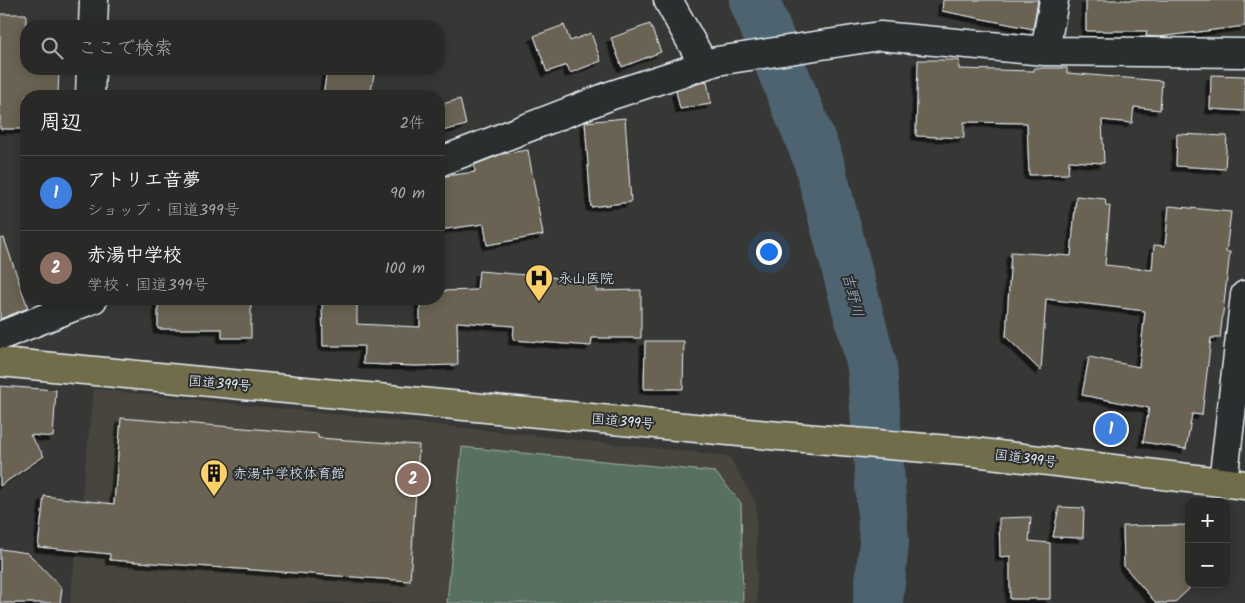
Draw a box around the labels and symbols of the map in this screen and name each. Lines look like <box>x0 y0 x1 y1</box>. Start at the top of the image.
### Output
your location <box>756 239 782 265</box>
hospital icon: 永山医院 <box>524 263 554 302</box>
place label: 永山医院 <box>558 268 614 290</box>
water label: 吉野川 <box>835 270 869 320</box>
street label: 国道399号 <box>187 370 253 398</box>
street label: 国道399号 <box>590 408 656 436</box>
pin: 1 <box>1095 410 1127 448</box>
street label: 国道399号 <box>993 444 1059 474</box>
building icon: 赤湯中学校体育館 <box>199 458 229 497</box>
pin: 2 <box>397 460 429 498</box>
place label: 赤湯中学校体育館 <box>233 463 345 485</box>

